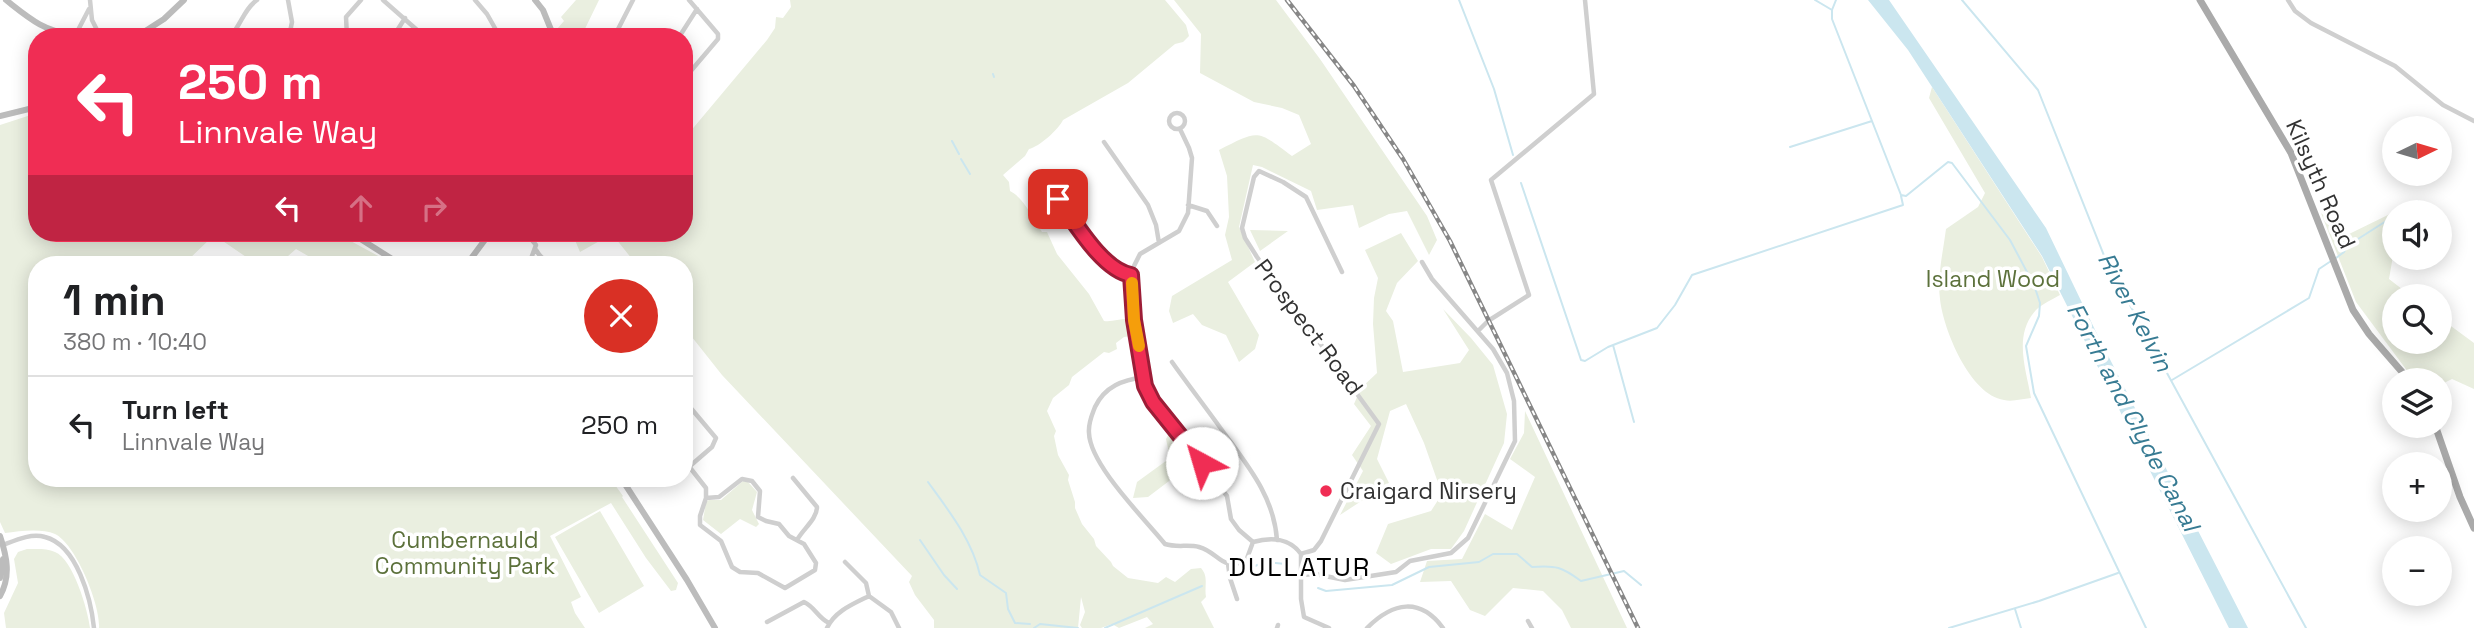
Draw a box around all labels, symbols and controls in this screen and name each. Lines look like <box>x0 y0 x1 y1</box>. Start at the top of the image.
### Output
text: 250 m <box>178 51 323 113</box>
icon: left <box>63 56 154 147</box>
text: Linnvale Way <box>178 112 377 152</box>
street label: Kilsyth Road <box>2279 115 2363 253</box>
north arrow <box>2382 116 2452 186</box>
map controls <box>2382 116 2452 606</box>
pin <box>1028 169 1088 229</box>
icon: arrive <box>1039 180 1077 218</box>
icon: left <box>269 189 307 227</box>
icon: ahead <box>342 189 380 227</box>
icon: right <box>415 189 453 227</box>
button: sound <box>2382 200 2452 270</box>
water label: River Kelvin <box>2091 247 2180 378</box>
street label: Prospect Road <box>1248 253 1370 401</box>
park label: Island Wood <box>1926 264 2060 294</box>
text: 1 min <box>63 274 166 327</box>
button: close <box>584 279 658 353</box>
button: search <box>2382 284 2452 354</box>
water label: Forth and Clyde Canal <box>2060 297 2208 539</box>
text: 380 m · 10:40 <box>63 327 207 357</box>
button: layers <box>2382 368 2452 438</box>
text: Turn left <box>122 393 229 427</box>
icon: left <box>63 406 101 444</box>
text: 250 m <box>581 408 658 442</box>
position arrow <box>1165 426 1239 500</box>
text: Linnvale Way <box>122 427 265 457</box>
button: + <box>2382 452 2452 522</box>
place label: Craigard Nirsery <box>1340 476 1517 506</box>
marker: Craigard Nirsery <box>1318 483 1334 499</box>
park label: Cumbernauld Community Park <box>375 525 555 581</box>
button: − <box>2382 536 2452 606</box>
district label: DULLATUR <box>1229 550 1371 584</box>

